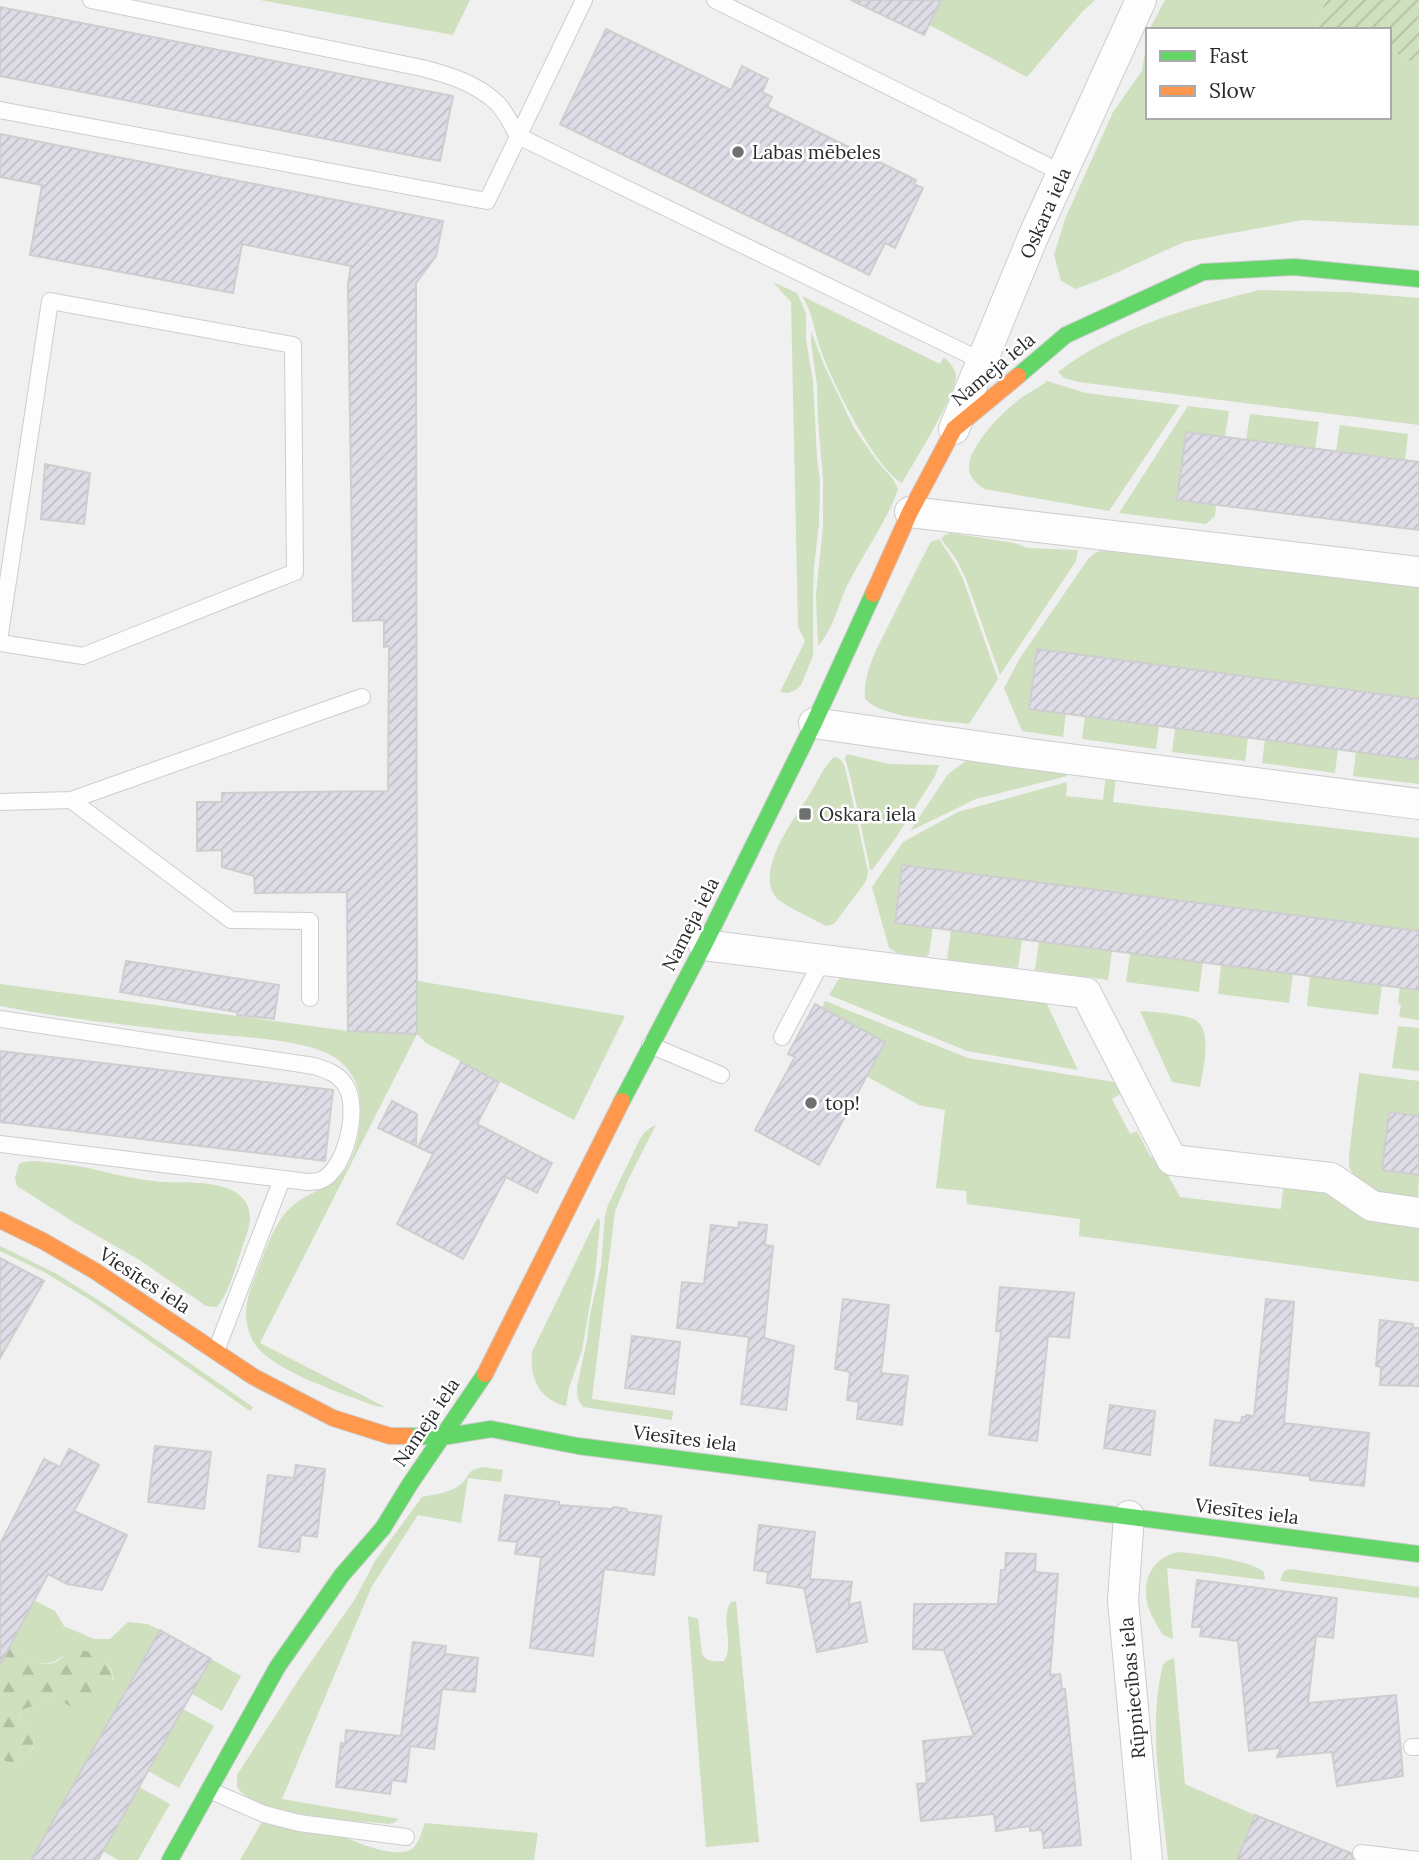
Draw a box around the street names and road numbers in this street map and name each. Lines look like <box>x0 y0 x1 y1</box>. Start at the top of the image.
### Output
street label: Oskara iela <box>1014 163 1076 262</box>
street label: Nameja iela <box>946 327 1040 411</box>
street label: Nameja iela <box>656 873 724 975</box>
street label: Viesītes iela <box>94 1241 195 1319</box>
street label: Nameja iela <box>388 1373 465 1471</box>
street label: Viesītes iela <box>631 1420 738 1456</box>
street label: Viesītes iela <box>1193 1493 1300 1529</box>
street label: Rūpniecības iela <box>1114 1616 1150 1760</box>

